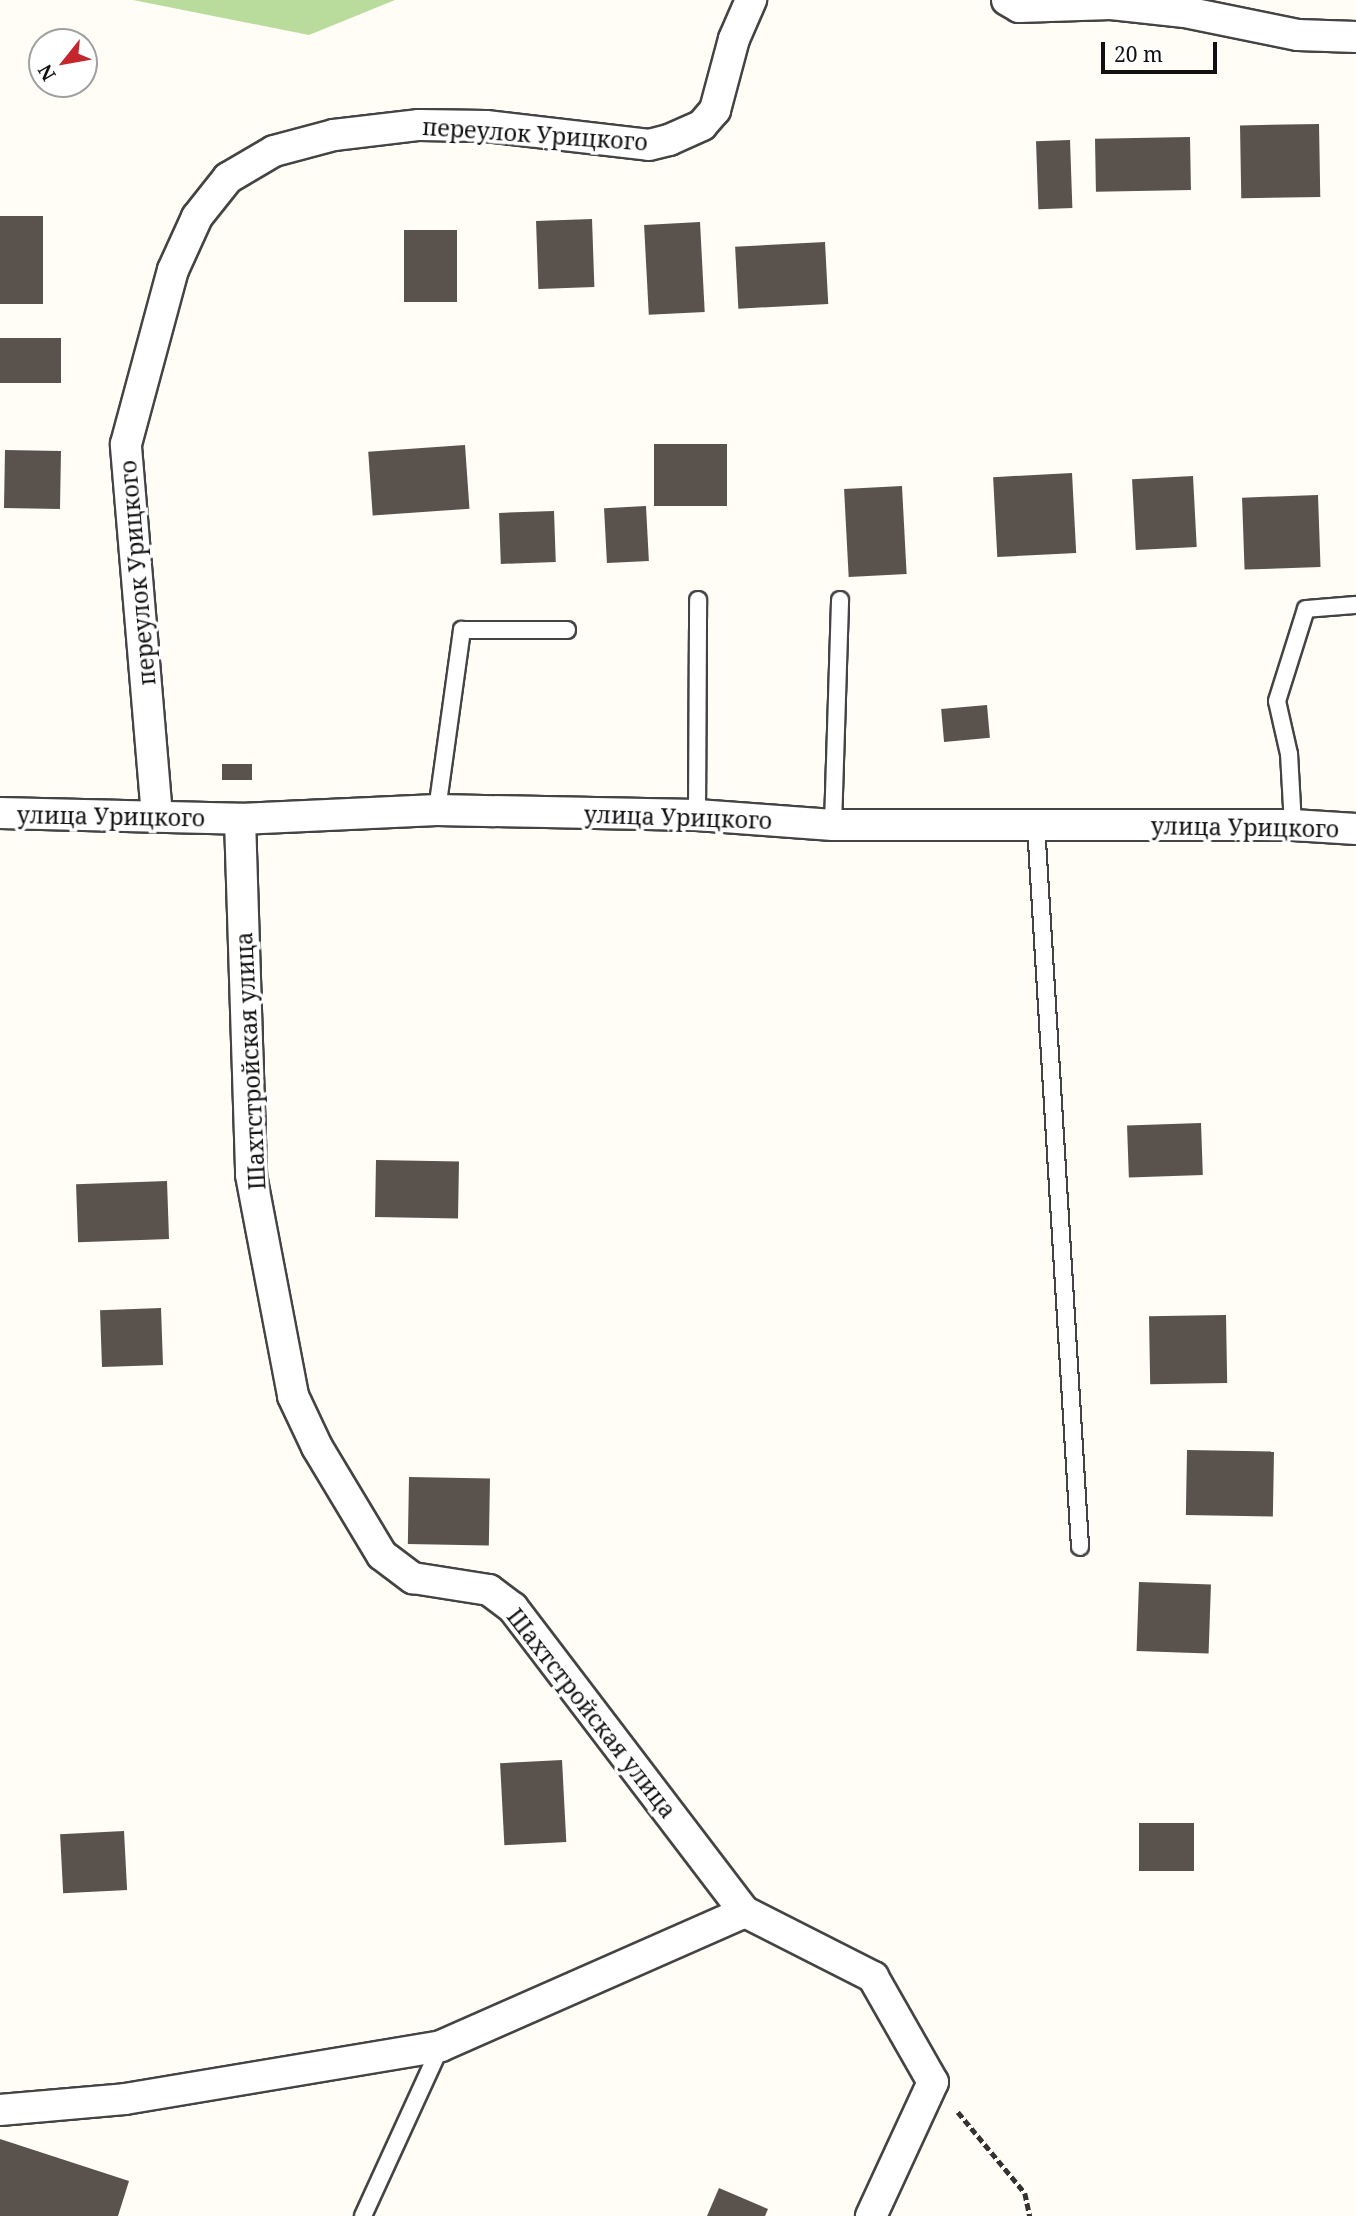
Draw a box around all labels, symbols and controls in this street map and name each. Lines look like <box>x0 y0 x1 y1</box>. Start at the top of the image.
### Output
north arrow <box>28 28 98 98</box>
scale bar <box>1104 28 1220 72</box>
text: 20 m <box>1114 40 1163 68</box>
text: N <box>32 60 62 86</box>
street label: переулок Урицкого <box>421 112 649 156</box>
street label: переулок Урицкого <box>113 459 161 687</box>
street label: улица Урицкого <box>583 800 773 834</box>
street label: улица Урицкого <box>17 801 205 831</box>
street label: улица Урицкого <box>1151 812 1339 842</box>
street label: Шахтстройская улица <box>229 931 271 1191</box>
street label: Шахтстройская улица <box>502 1603 682 1823</box>

